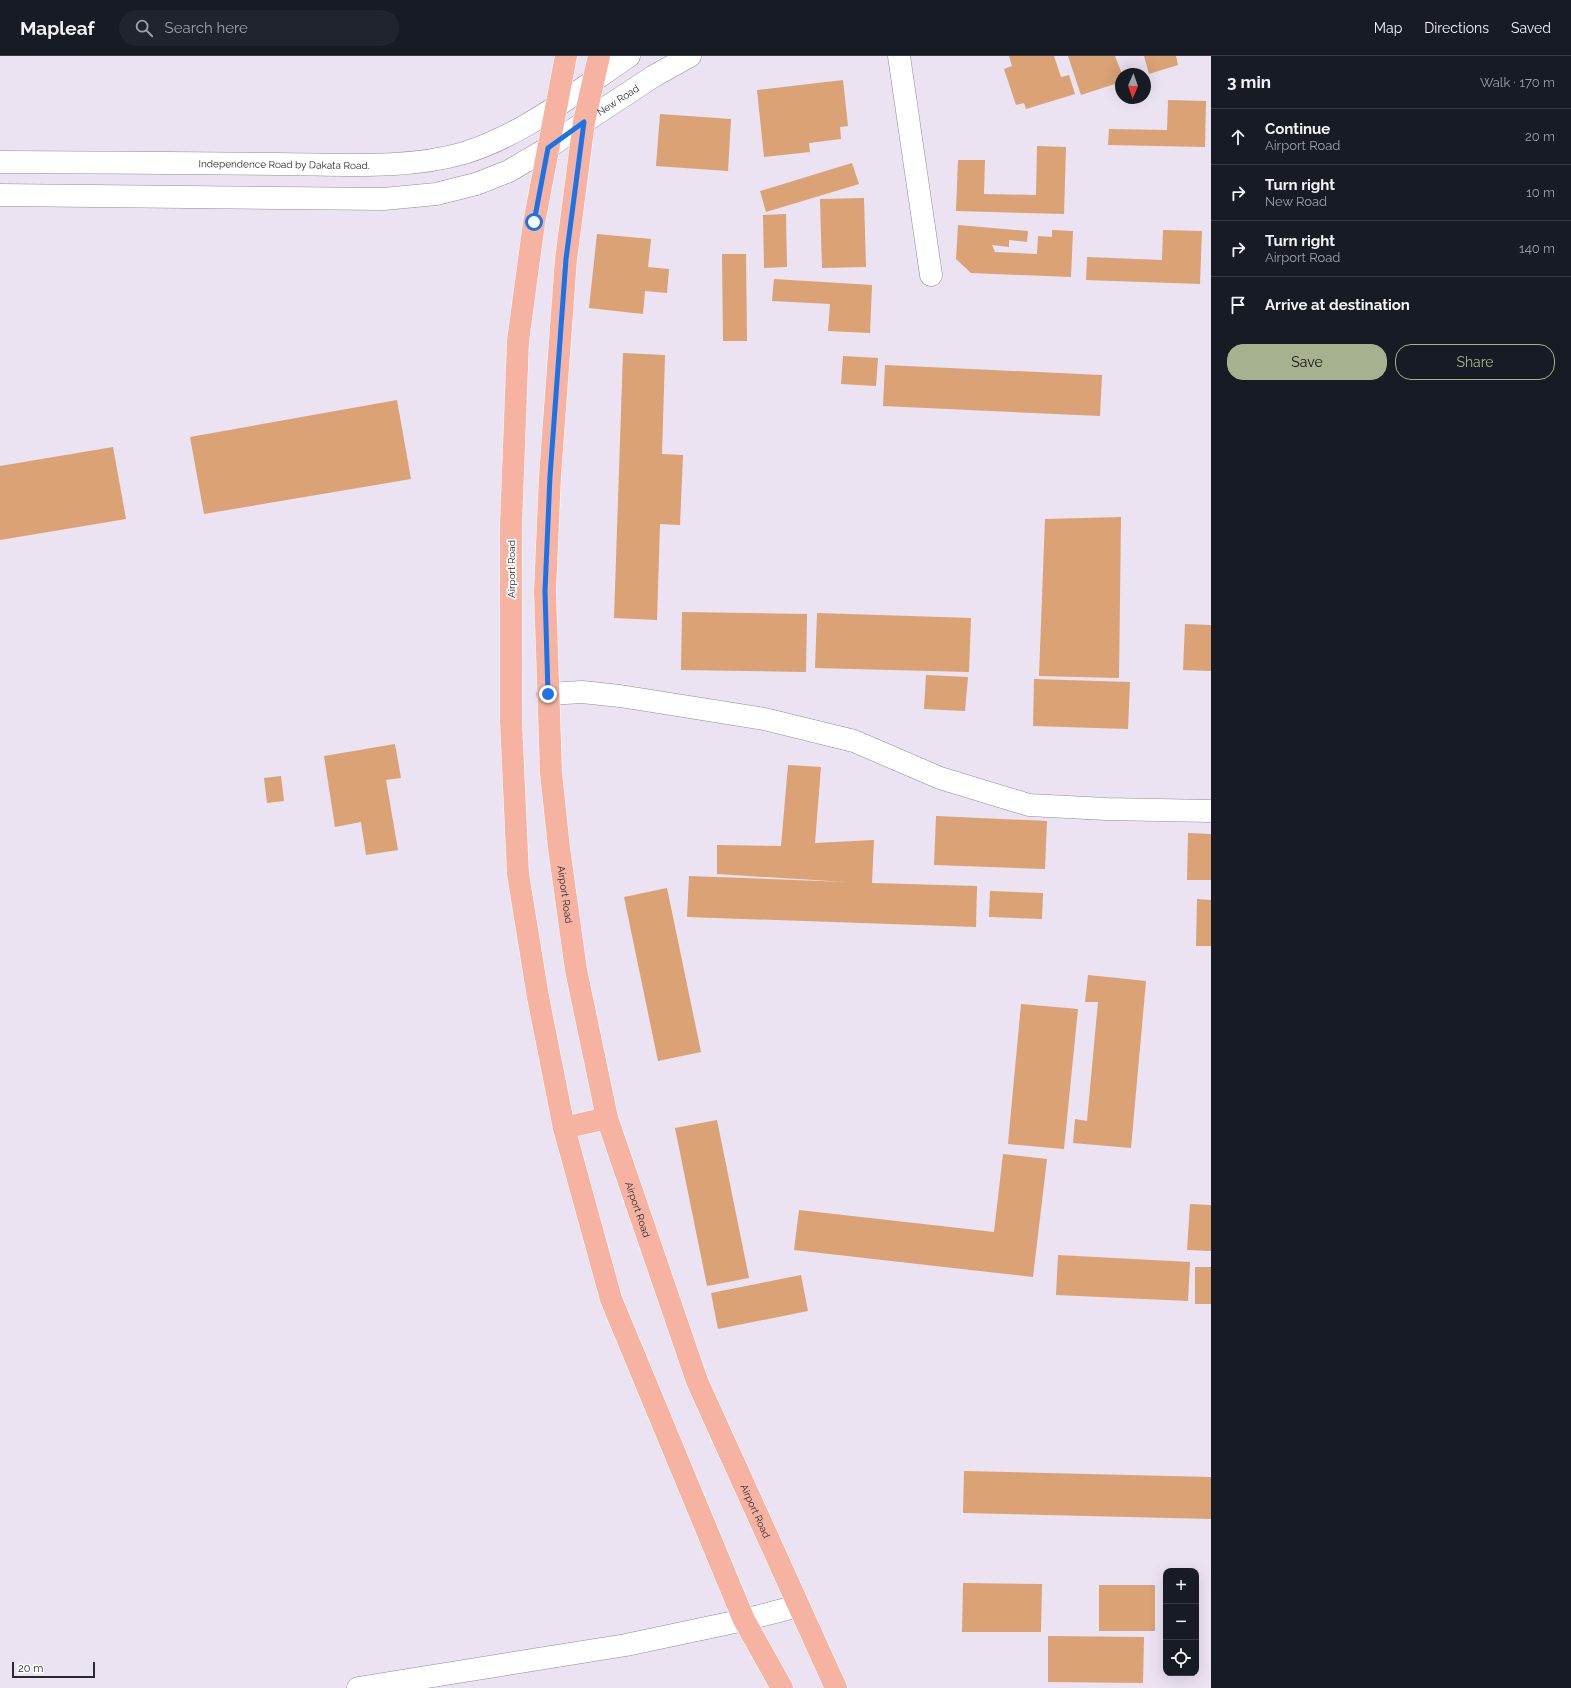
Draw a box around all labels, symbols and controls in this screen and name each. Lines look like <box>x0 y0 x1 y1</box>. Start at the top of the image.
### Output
search box <box>119 10 399 46</box>
text: Mapleaf <box>20 17 95 39</box>
icon: search <box>133 17 155 39</box>
text: Search here <box>165 19 248 37</box>
text: Map <box>1374 20 1402 36</box>
text: Directions <box>1424 20 1489 36</box>
text: Saved <box>1511 20 1551 36</box>
north arrow <box>1115 68 1151 104</box>
text: 3 min <box>1227 72 1271 92</box>
text: Walk · 170 m <box>1480 75 1555 90</box>
street label: New Road <box>595 83 641 118</box>
text: Continue <box>1265 120 1330 138</box>
icon: ahead <box>1227 126 1249 148</box>
text: 20 m <box>1525 129 1555 144</box>
text: Airport Road <box>1265 138 1340 153</box>
street label: Independence Road by Dakata Road. <box>199 158 370 171</box>
text: Turn right <box>1265 176 1335 194</box>
icon: right <box>1227 182 1249 204</box>
text: 10 m <box>1526 185 1555 200</box>
text: New Road <box>1265 194 1327 209</box>
route start <box>525 213 543 231</box>
text: Turn right <box>1265 232 1335 250</box>
icon: right <box>1227 238 1249 260</box>
text: 140 m <box>1519 241 1555 256</box>
text: Airport Road <box>1265 250 1340 265</box>
icon: arrive <box>1227 294 1249 316</box>
text: Arrive at destination <box>1265 296 1410 314</box>
button: Save <box>1227 344 1387 380</box>
button: Share <box>1395 344 1555 380</box>
street label: Airport Road <box>506 540 517 598</box>
route end <box>539 685 557 703</box>
street label: Airport Road <box>556 865 574 924</box>
street label: Airport Road <box>623 1180 652 1239</box>
street label: Airport Road <box>738 1482 772 1540</box>
map controls <box>1163 1568 1199 1676</box>
button: + <box>1163 1568 1199 1604</box>
button: − <box>1163 1604 1199 1640</box>
button: locate <box>1163 1640 1199 1676</box>
scale bar <box>12 1660 95 1679</box>
text: 20 m <box>18 1662 43 1675</box>

